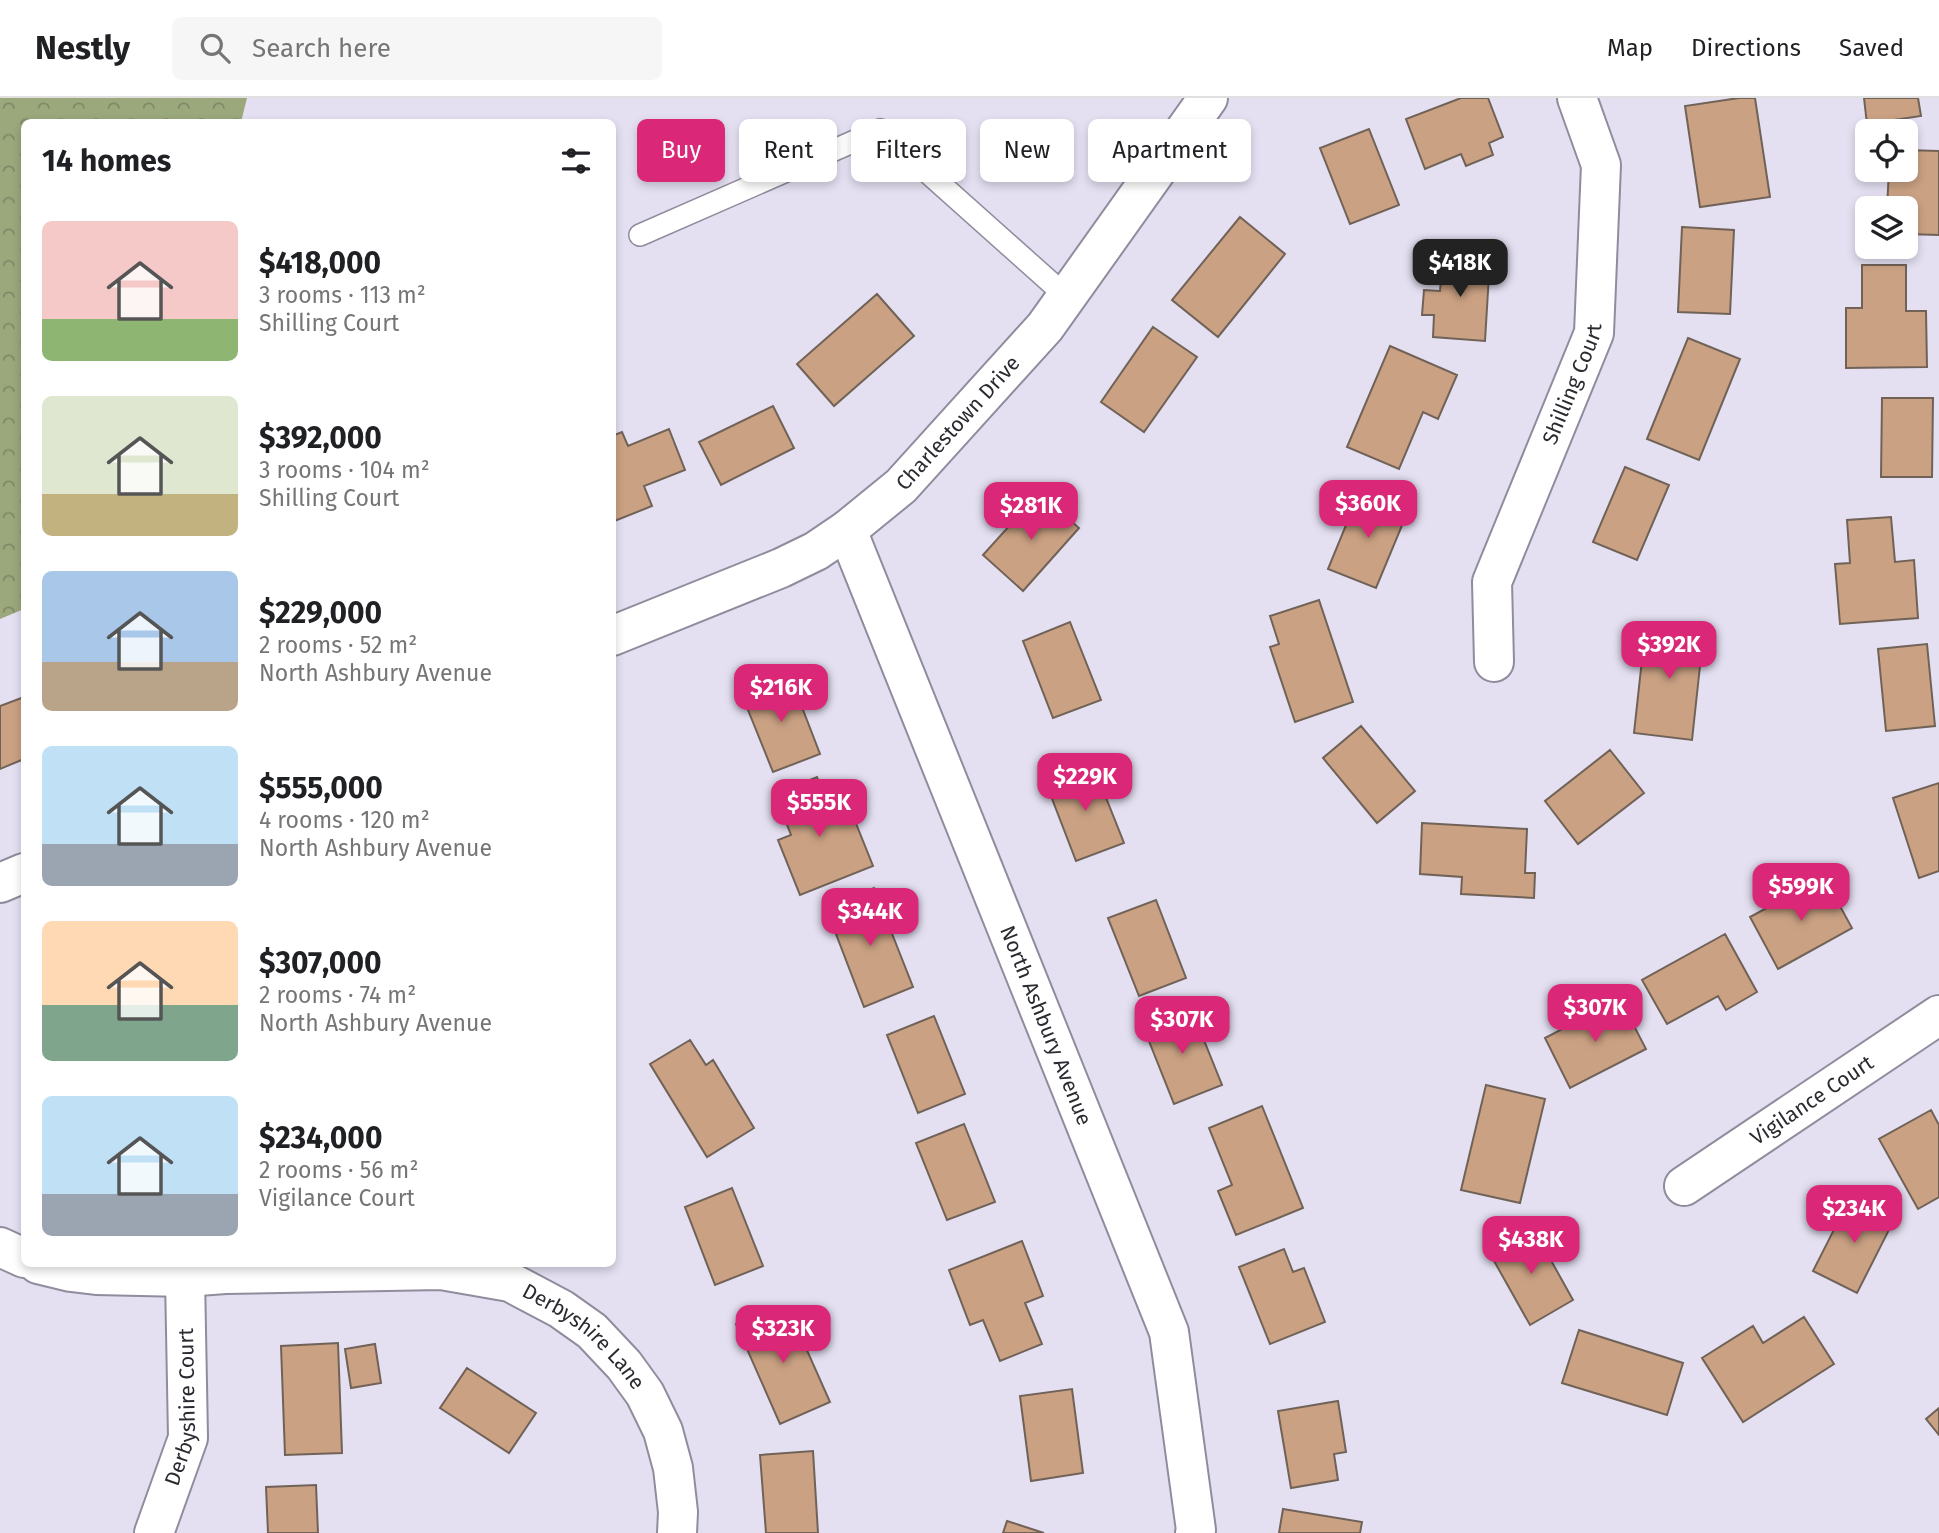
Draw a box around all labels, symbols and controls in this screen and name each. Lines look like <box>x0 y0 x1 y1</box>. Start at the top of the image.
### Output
search box <box>172 17 662 80</box>
text: Nestly <box>35 28 130 68</box>
icon: search <box>196 29 234 67</box>
text: Search here <box>252 33 391 64</box>
text: Map <box>1607 34 1653 62</box>
text: Directions <box>1691 34 1801 62</box>
text: Saved <box>1839 34 1904 62</box>
chip: Buy <box>637 119 725 182</box>
chip: Rent <box>739 119 837 182</box>
chip: Filters <box>851 119 966 182</box>
chip: New <box>980 119 1074 182</box>
chip: Apartment <box>1088 119 1251 182</box>
map controls <box>1855 119 1918 259</box>
button: locate <box>1855 119 1918 182</box>
icon: filters <box>557 142 595 180</box>
text: 14 homes <box>42 143 171 179</box>
button: layers <box>1855 196 1918 259</box>
pin: $418K <box>1411 240 1509 299</box>
text: $418,000 <box>259 245 381 281</box>
text: $418K <box>1429 248 1491 276</box>
icon: home <box>98 249 182 333</box>
text: 3 rooms · 113 m² <box>259 281 426 309</box>
text: Shilling Court <box>259 309 399 337</box>
street label: Shilling Court <box>1537 323 1607 448</box>
street label: Charlestown Drive <box>890 350 1025 496</box>
text: $392,000 <box>259 420 382 456</box>
icon: home <box>98 424 182 508</box>
text: 3 rooms · 104 m² <box>259 456 430 484</box>
pin: $360K <box>1319 480 1417 540</box>
pin: $281K <box>982 482 1080 542</box>
text: Shilling Court <box>259 484 399 512</box>
text: $360K <box>1335 489 1401 517</box>
text: $281K <box>1000 491 1062 519</box>
text: $229,000 <box>259 595 382 631</box>
icon: home <box>98 599 182 683</box>
pin: $392K <box>1620 622 1718 681</box>
text: $392K <box>1637 630 1701 658</box>
text: 2 rooms · 52 m² <box>259 631 417 659</box>
text: North Ashbury Avenue <box>259 659 492 687</box>
pin: $216K <box>732 664 830 724</box>
text: $216K <box>750 673 812 701</box>
pin: $229K <box>1036 754 1134 813</box>
text: $229K <box>1053 762 1117 790</box>
text: $555,000 <box>259 770 383 806</box>
icon: home <box>98 774 182 858</box>
pin: $555K <box>770 780 868 839</box>
text: $555K <box>787 788 851 816</box>
text: 4 rooms · 120 m² <box>259 806 430 834</box>
text: North Ashbury Avenue <box>259 834 492 862</box>
pin: $599K <box>1752 864 1850 923</box>
text: $599K <box>1769 872 1833 900</box>
pin: $344K <box>821 888 919 948</box>
text: $344K <box>837 897 903 925</box>
street label: North Ashbury Avenue <box>994 922 1098 1129</box>
text: $307,000 <box>259 945 382 981</box>
icon: home <box>98 949 182 1033</box>
text: 2 rooms · 74 m² <box>259 981 416 1009</box>
pin: $307K <box>1546 984 1644 1044</box>
text: $307K <box>1564 993 1626 1021</box>
pin: $307K <box>1133 996 1231 1056</box>
text: $307K <box>1151 1005 1213 1033</box>
text: North Ashbury Avenue <box>259 1009 492 1037</box>
street label: Vigilance Court <box>1745 1050 1879 1151</box>
text: $234,000 <box>259 1120 382 1156</box>
icon: home <box>98 1124 182 1208</box>
text: 2 rooms · 56 m² <box>259 1156 418 1184</box>
text: Vigilance Court <box>259 1184 415 1212</box>
pin: $234K <box>1805 1186 1903 1245</box>
text: $234K <box>1822 1194 1886 1222</box>
pin: $438K <box>1482 1216 1580 1276</box>
text: $438K <box>1498 1225 1564 1253</box>
street label: Derbyshire Lane <box>518 1278 650 1395</box>
pin: $323K <box>734 1306 832 1365</box>
text: $323K <box>752 1314 814 1342</box>
street label: Derbyshire Court <box>159 1327 201 1489</box>

